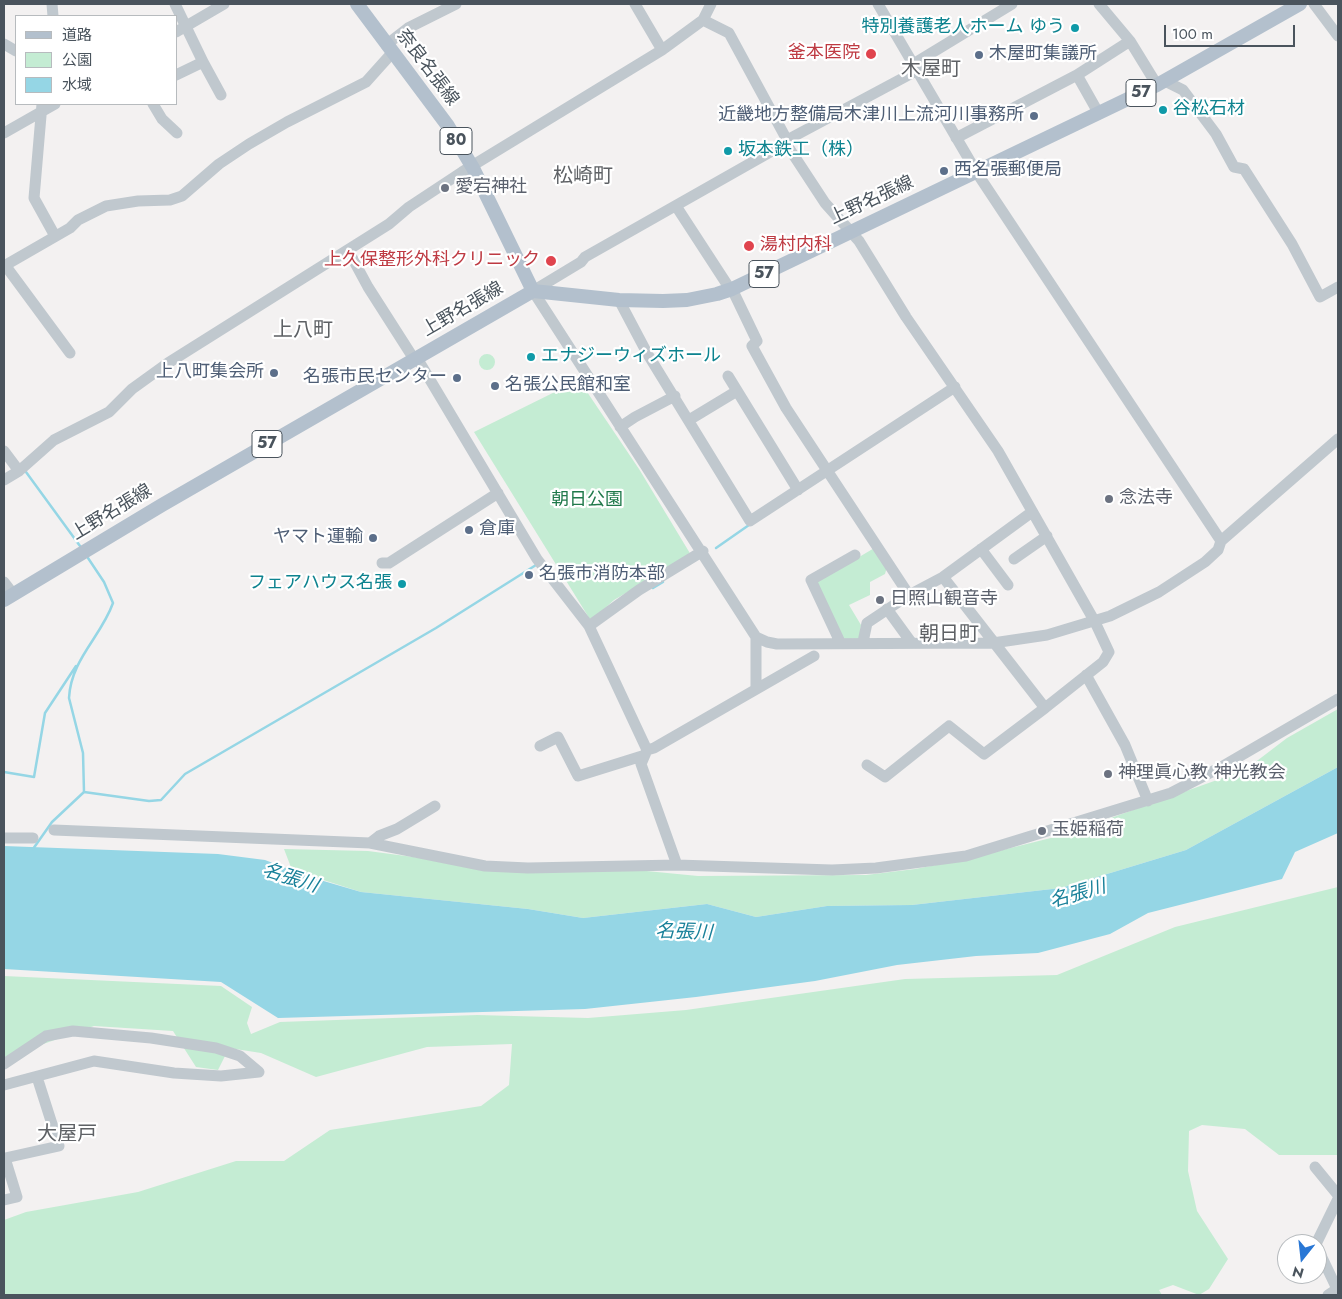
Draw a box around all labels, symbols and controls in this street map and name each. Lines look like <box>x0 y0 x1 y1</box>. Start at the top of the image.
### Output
legend <box>15 15 178 105</box>
scale bar <box>1167 15 1298 47</box>
place label: 特別養護老人ホーム ゆう <box>862 17 1065 39</box>
marker: 特別養護老人ホーム ゆう <box>1069 22 1081 34</box>
text: 100 m <box>1172 23 1213 45</box>
text: 道路 <box>62 24 92 46</box>
street label: 奈良名張線 <box>391 26 463 110</box>
place label: 釜本医院 <box>788 43 860 65</box>
place label: 木屋町集議所 <box>989 44 1097 66</box>
marker: 釜本医院 <box>864 47 878 61</box>
text: 公園 <box>62 49 92 71</box>
marker: 木屋町集議所 <box>973 49 985 61</box>
district label: 木屋町 <box>901 58 961 82</box>
text: 水域 <box>62 74 92 96</box>
road number: 57 <box>1126 80 1156 106</box>
place label: 谷松石材 <box>1173 99 1245 121</box>
marker: 谷松石材 <box>1157 104 1169 116</box>
place label: 近畿地方整備局木津川上流河川事務所 <box>718 105 1024 127</box>
marker: 近畿地方整備局木津川上流河川事務所 <box>1028 110 1040 122</box>
road number: 80 <box>440 128 472 154</box>
place label: 坂本鉄工（株） <box>738 140 864 162</box>
marker: 坂本鉄工（株） <box>722 145 734 157</box>
place label: 西名張郵便局 <box>954 160 1062 182</box>
district label: 松崎町 <box>553 165 613 189</box>
marker: 西名張郵便局 <box>938 165 950 177</box>
street label: 上野名張線 <box>827 172 917 230</box>
place label: 愛宕神社 <box>455 177 527 199</box>
marker: 愛宕神社 <box>439 182 451 194</box>
place label: 湯村内科 <box>760 235 832 257</box>
marker: 湯村内科 <box>742 239 756 253</box>
place label: 上久保整形外科クリニック <box>324 250 540 272</box>
marker: 上久保整形外科クリニック <box>544 254 558 268</box>
road number: 57 <box>749 260 779 288</box>
street label: 上野名張線 <box>419 278 507 342</box>
district label: 上八町 <box>273 319 333 343</box>
place label: エナジーウィズホール <box>541 346 721 368</box>
marker: エナジーウィズホール <box>525 351 537 363</box>
place label: 上八町集会所 <box>156 362 264 384</box>
marker: 上八町集会所 <box>268 367 280 379</box>
place label: 名張市民センター <box>303 367 447 389</box>
marker: 名張市民センター <box>451 372 463 384</box>
place label: 名張公民館和室 <box>505 375 631 397</box>
marker: 名張公民館和室 <box>489 380 501 392</box>
road number: 57 <box>252 430 282 458</box>
street label: 上野名張線 <box>68 481 156 545</box>
place label: 念法寺 <box>1119 488 1173 510</box>
park label: 朝日公園 <box>551 490 623 512</box>
marker: 念法寺 <box>1103 493 1115 505</box>
place label: 倉庫 <box>479 519 515 541</box>
marker: 倉庫 <box>463 524 475 536</box>
place label: ヤマト運輸 <box>273 527 363 549</box>
marker: ヤマト運輸 <box>367 532 379 544</box>
place label: 名張市消防本部 <box>539 564 665 586</box>
marker: 名張市消防本部 <box>523 569 535 581</box>
place label: フェアハウス名張 <box>248 573 392 595</box>
marker: フェアハウス名張 <box>396 578 408 590</box>
place label: 日照山観音寺 <box>890 589 998 611</box>
marker: 日照山観音寺 <box>874 594 886 606</box>
district label: 朝日町 <box>919 623 979 647</box>
place label: 神理眞心教 神光教会 <box>1118 763 1285 785</box>
marker: 神理眞心教 神光教会 <box>1102 768 1114 780</box>
place label: 玉姫稲荷 <box>1052 820 1124 842</box>
marker: 玉姫稲荷 <box>1036 825 1048 837</box>
water label: 名張川 <box>259 859 321 899</box>
water label: 名張川 <box>1047 876 1109 914</box>
water label: 名張川 <box>655 921 713 945</box>
district label: 大屋戸 <box>37 1123 97 1147</box>
north arrow <box>1277 1234 1327 1284</box>
text: N <box>1290 1261 1306 1284</box>

